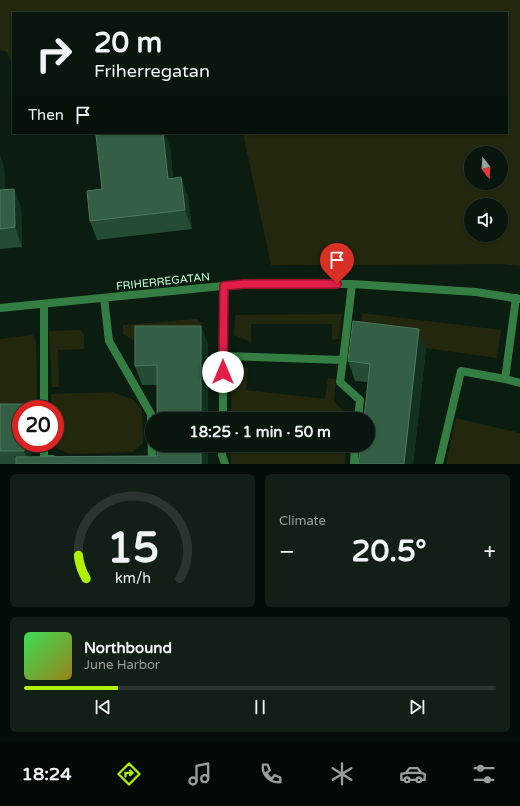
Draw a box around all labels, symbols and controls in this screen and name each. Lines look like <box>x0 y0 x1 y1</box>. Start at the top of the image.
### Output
text: 20 m <box>94 26 162 60</box>
icon: right <box>28 28 80 80</box>
text: Friherregatan <box>94 60 210 82</box>
icon: arrive <box>72 104 94 126</box>
text: Then <box>28 106 64 124</box>
north arrow <box>464 146 508 190</box>
map controls <box>464 146 508 242</box>
button: sound <box>464 198 508 242</box>
pin <box>320 243 354 284</box>
icon: arrive <box>326 249 348 271</box>
street label: FRIHERREGATAN <box>115 270 211 293</box>
position arrow <box>202 351 244 393</box>
speed limit sign: 20 <box>12 400 64 452</box>
text: 18:25 · 1 min · 50 m <box>189 423 331 441</box>
text: Climate <box>279 513 326 529</box>
text: 15 <box>106 523 159 573</box>
text: 20.5° <box>352 533 427 570</box>
text: − <box>279 539 295 565</box>
text: + <box>484 539 496 565</box>
text: km/h <box>115 569 150 586</box>
text: Northbound <box>84 639 172 657</box>
text: June Harbor <box>84 657 160 673</box>
icon: previous <box>92 696 114 718</box>
icon: pause <box>249 696 271 718</box>
icon: next <box>406 696 428 718</box>
icon: directions <box>115 760 143 788</box>
icon: music <box>186 760 214 788</box>
icon: phone <box>257 760 285 788</box>
icon: climate <box>328 760 356 788</box>
icon: car <box>399 760 427 788</box>
icon: filters <box>470 760 498 788</box>
text: 18:24 <box>22 763 71 785</box>

